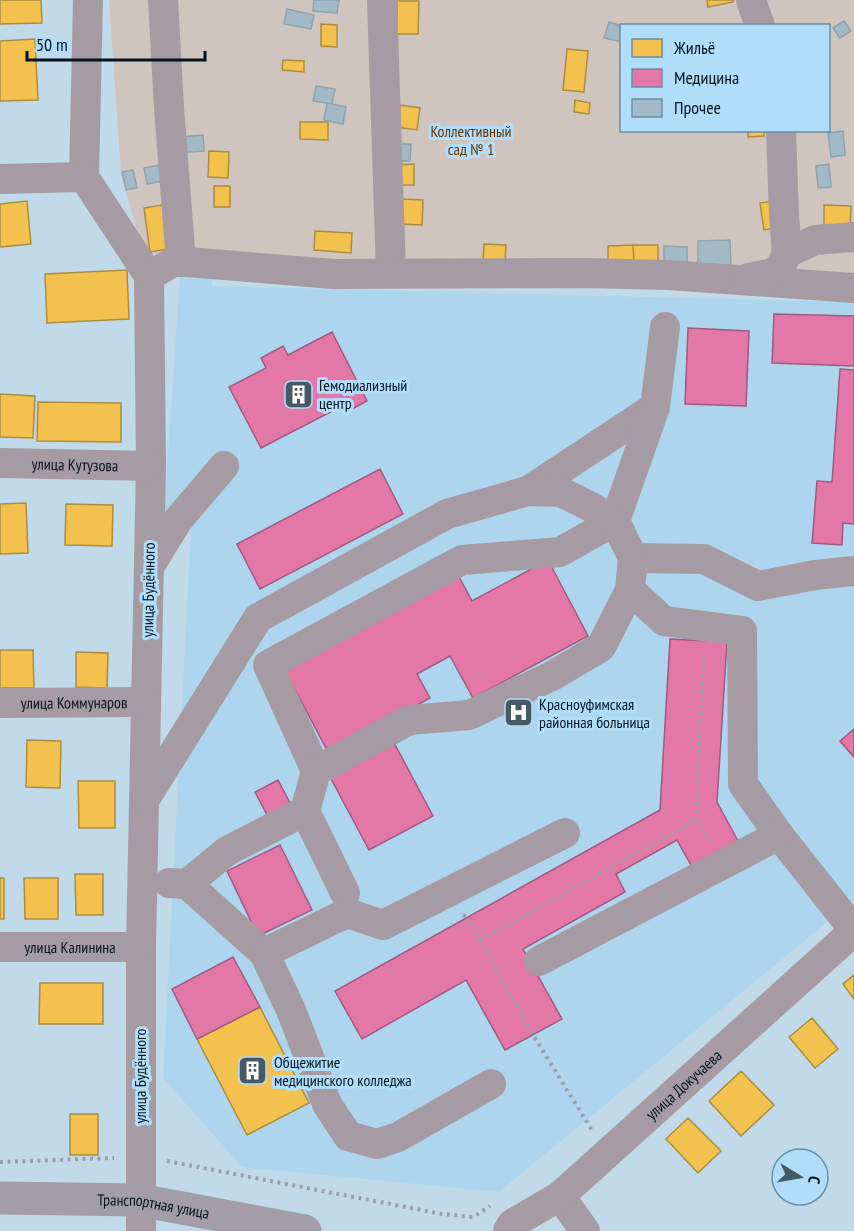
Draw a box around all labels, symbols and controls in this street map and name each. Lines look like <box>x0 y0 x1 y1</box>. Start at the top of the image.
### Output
scale bar <box>27 24 206 62</box>
legend <box>620 24 830 132</box>
text: 50 m <box>36 33 68 56</box>
text: Жильё <box>673 36 715 59</box>
text: Медицина <box>674 66 739 89</box>
text: Прочее <box>674 96 721 119</box>
park label: Коллективный сад № 1 <box>430 121 512 159</box>
place label: Гемодиализный центр <box>319 375 407 413</box>
building icon: Гемодиализный центр <box>282 378 314 410</box>
street label: улица Кутузова <box>31 454 119 475</box>
street label: улица Будённого <box>137 542 159 638</box>
street label: улица Коммунаров <box>21 692 127 713</box>
place label: Красноуфимская районная больница <box>539 694 650 732</box>
hospital icon: Красноуфимская районная больница <box>502 697 534 729</box>
street label: улица Калинина <box>24 937 116 957</box>
street label: улица Будённого <box>130 1028 150 1124</box>
street label: улица Докучаева <box>641 1045 726 1124</box>
place label: Общежитие медицинского колледжа <box>274 1052 412 1090</box>
building icon: Общежитие медицинского колледжа <box>237 1055 269 1087</box>
north arrow <box>770 1147 830 1207</box>
text: С <box>804 1174 825 1186</box>
street label: Транспортная улица <box>97 1189 211 1223</box>

